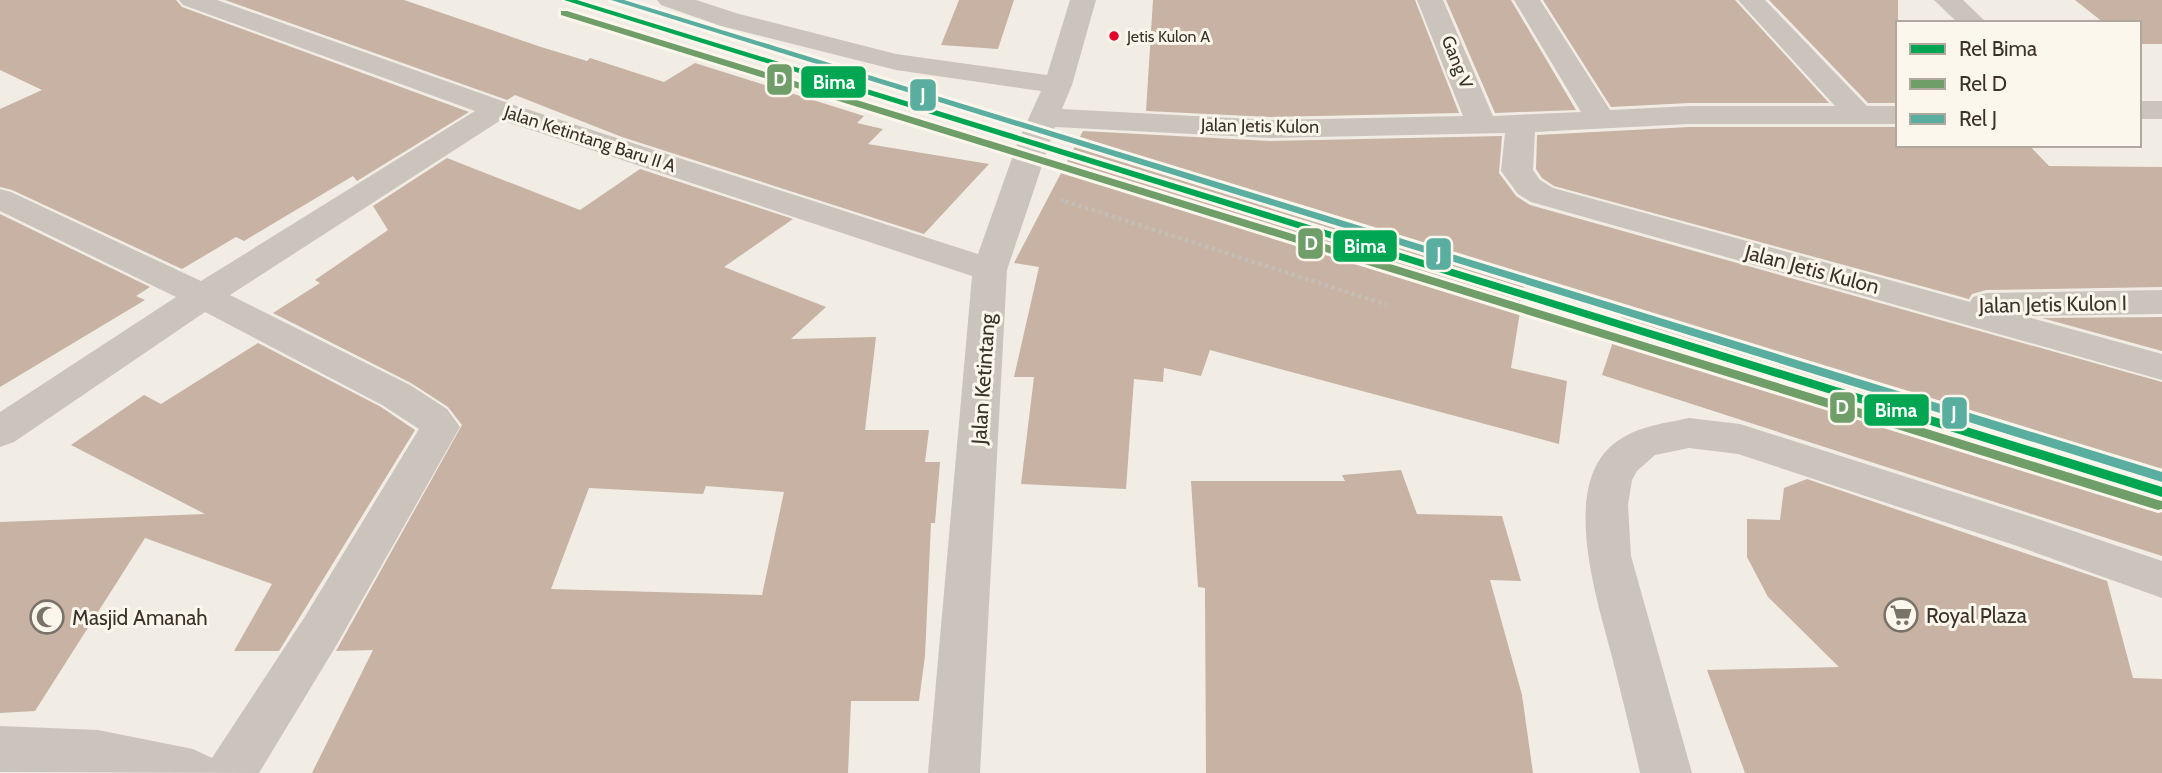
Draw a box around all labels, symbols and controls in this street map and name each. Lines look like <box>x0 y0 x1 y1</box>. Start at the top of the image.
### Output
legend <box>1896 21 2141 147</box>
place label: Jetis Kulon A <box>1126 27 1210 46</box>
marker: Jetis Kulon A <box>1107 29 1121 43</box>
street label: Gang V <box>1437 32 1477 92</box>
text: Rel Bima <box>1959 36 2037 61</box>
line badge: D <box>766 63 793 96</box>
line badge: Bima <box>800 65 867 99</box>
text: D <box>773 68 787 91</box>
text: Bima <box>813 71 856 94</box>
text: Rel D <box>1959 71 2007 96</box>
line badge: J <box>909 78 937 112</box>
text: J <box>919 84 926 107</box>
street label: Jalan Ketintang Baru II A <box>500 101 679 177</box>
text: Rel J <box>1959 106 1997 131</box>
street label: Jalan Jetis Kulon <box>1200 114 1319 138</box>
line badge: D <box>1297 227 1324 260</box>
line badge: Bima <box>1332 229 1398 263</box>
text: D <box>1304 232 1318 255</box>
text: Bima <box>1344 235 1387 258</box>
line badge: J <box>1425 237 1452 271</box>
street label: Jalan Jetis Kulon <box>1741 239 1882 299</box>
text: J <box>1435 243 1442 266</box>
street label: Jalan Jetis Kulon I <box>1978 290 2127 318</box>
street label: Jalan Ketintang <box>966 312 1000 446</box>
line badge: D <box>1829 391 1856 424</box>
line badge: Bima <box>1863 393 1930 427</box>
text: D <box>1835 396 1849 419</box>
line badge: J <box>1941 396 1968 430</box>
text: Bima <box>1875 399 1918 422</box>
text: J <box>1950 402 1957 425</box>
supermarket icon: Royal Plaza <box>1882 596 1920 634</box>
mosque icon: Masjid Amanah <box>28 598 66 636</box>
place label: Royal Plaza <box>1926 603 2027 628</box>
place label: Masjid Amanah <box>72 605 208 631</box>

